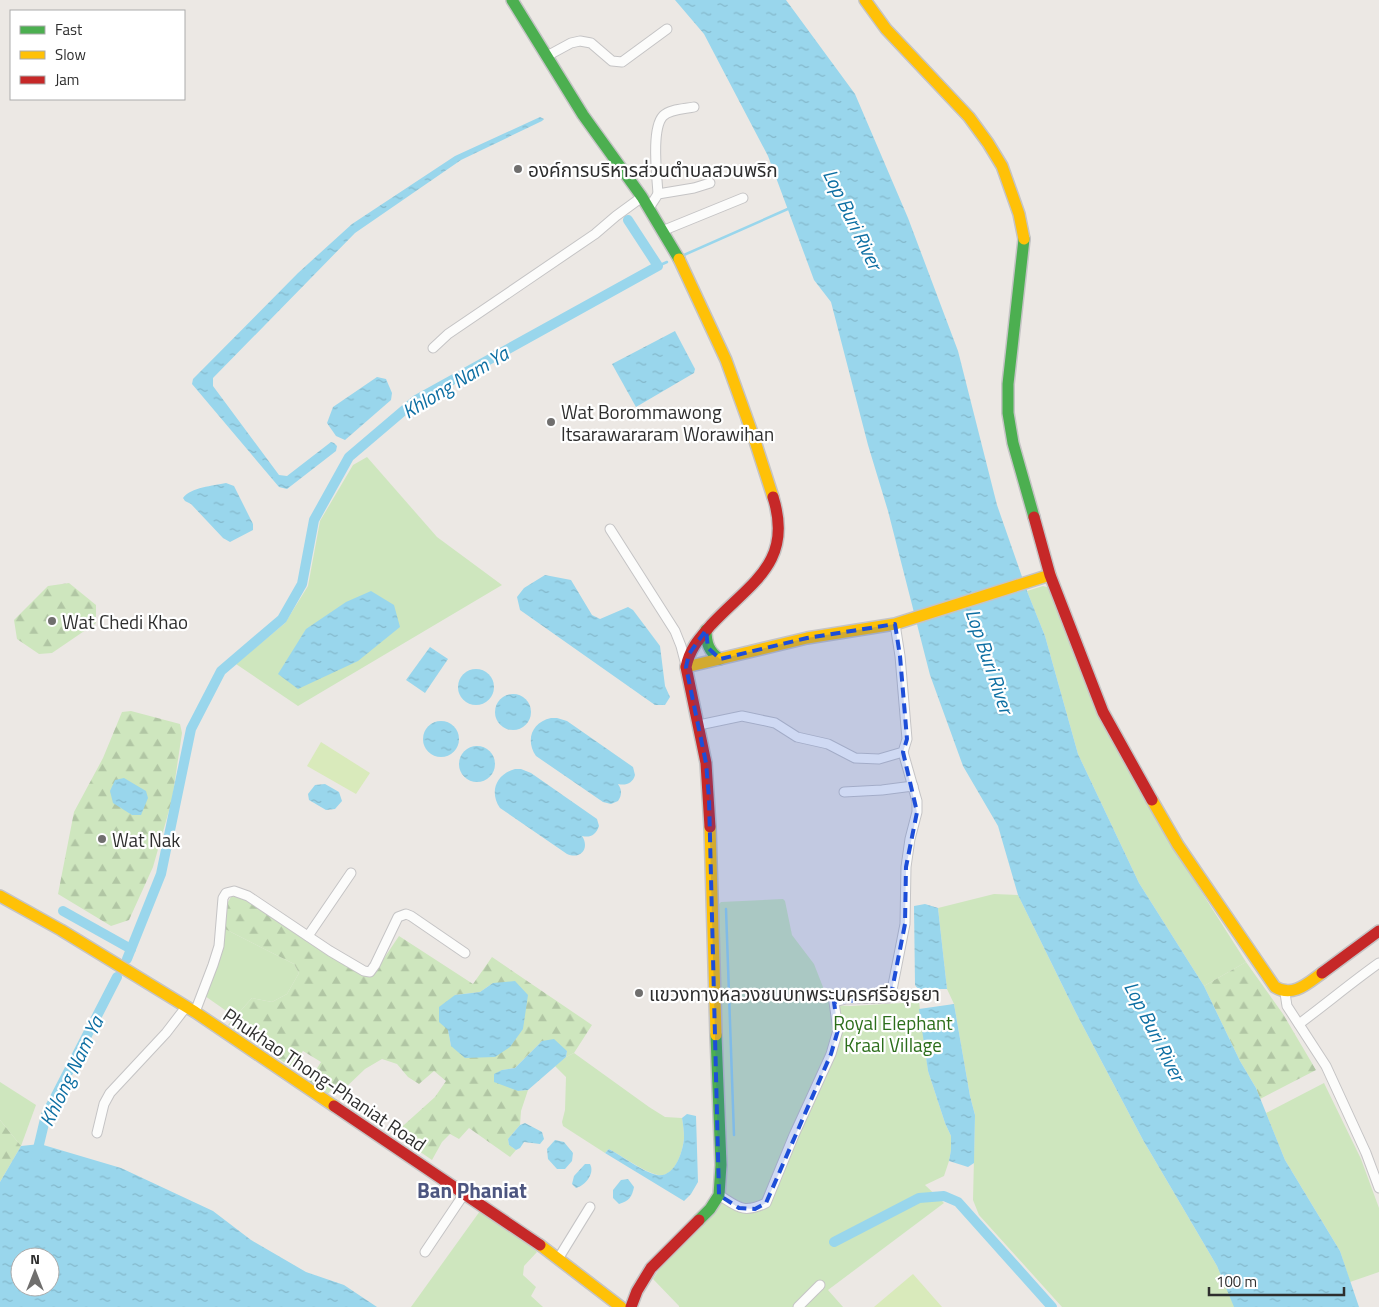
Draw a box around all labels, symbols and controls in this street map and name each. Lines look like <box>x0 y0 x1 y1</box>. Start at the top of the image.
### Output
legend <box>10 10 185 100</box>
text: Fast <box>55 18 83 41</box>
text: Slow <box>55 43 86 66</box>
text: Jam <box>55 68 79 91</box>
place label: องค์การบริหารส่วนตำบลสวนพริก <box>528 155 778 184</box>
marker: องค์การบริหารส่วนตำบลสวนพริก <box>512 163 524 175</box>
water label: Lop Buri River <box>815 163 892 277</box>
water label: Khlong Nam Ya <box>396 337 515 426</box>
place label: Wat Borommawong Itsarawararam Worawihan <box>561 397 774 448</box>
marker: Wat Borommawong Itsarawararam Worawihan <box>545 416 557 428</box>
water label: Lop Buri River <box>958 605 1023 720</box>
place label: Wat Chedi Khao <box>62 607 188 636</box>
marker: Wat Chedi Khao <box>46 615 58 627</box>
place label: Wat Nak <box>112 825 180 854</box>
marker: Wat Nak <box>96 833 108 845</box>
water label: Lop Buri River <box>1116 976 1195 1089</box>
place label: แขวงทางหลวงชนบทพระนครศรีอยุธยา <box>649 979 940 1008</box>
marker: แขวงทางหลวงชนบทพระนครศรีอยุธยา <box>633 987 645 999</box>
street label: Phukhao Thong-Phaniat Road <box>218 1000 432 1158</box>
park label: Royal Elephant Kraal Village <box>833 1008 953 1059</box>
water label: Khlong Nam Ya <box>31 1010 112 1131</box>
district label: Ban Phaniat <box>417 1174 527 1206</box>
north arrow <box>10 1247 60 1297</box>
text: N <box>30 1248 40 1269</box>
scale bar <box>1209 1264 1344 1296</box>
text: 100 m <box>1216 1270 1257 1293</box>

